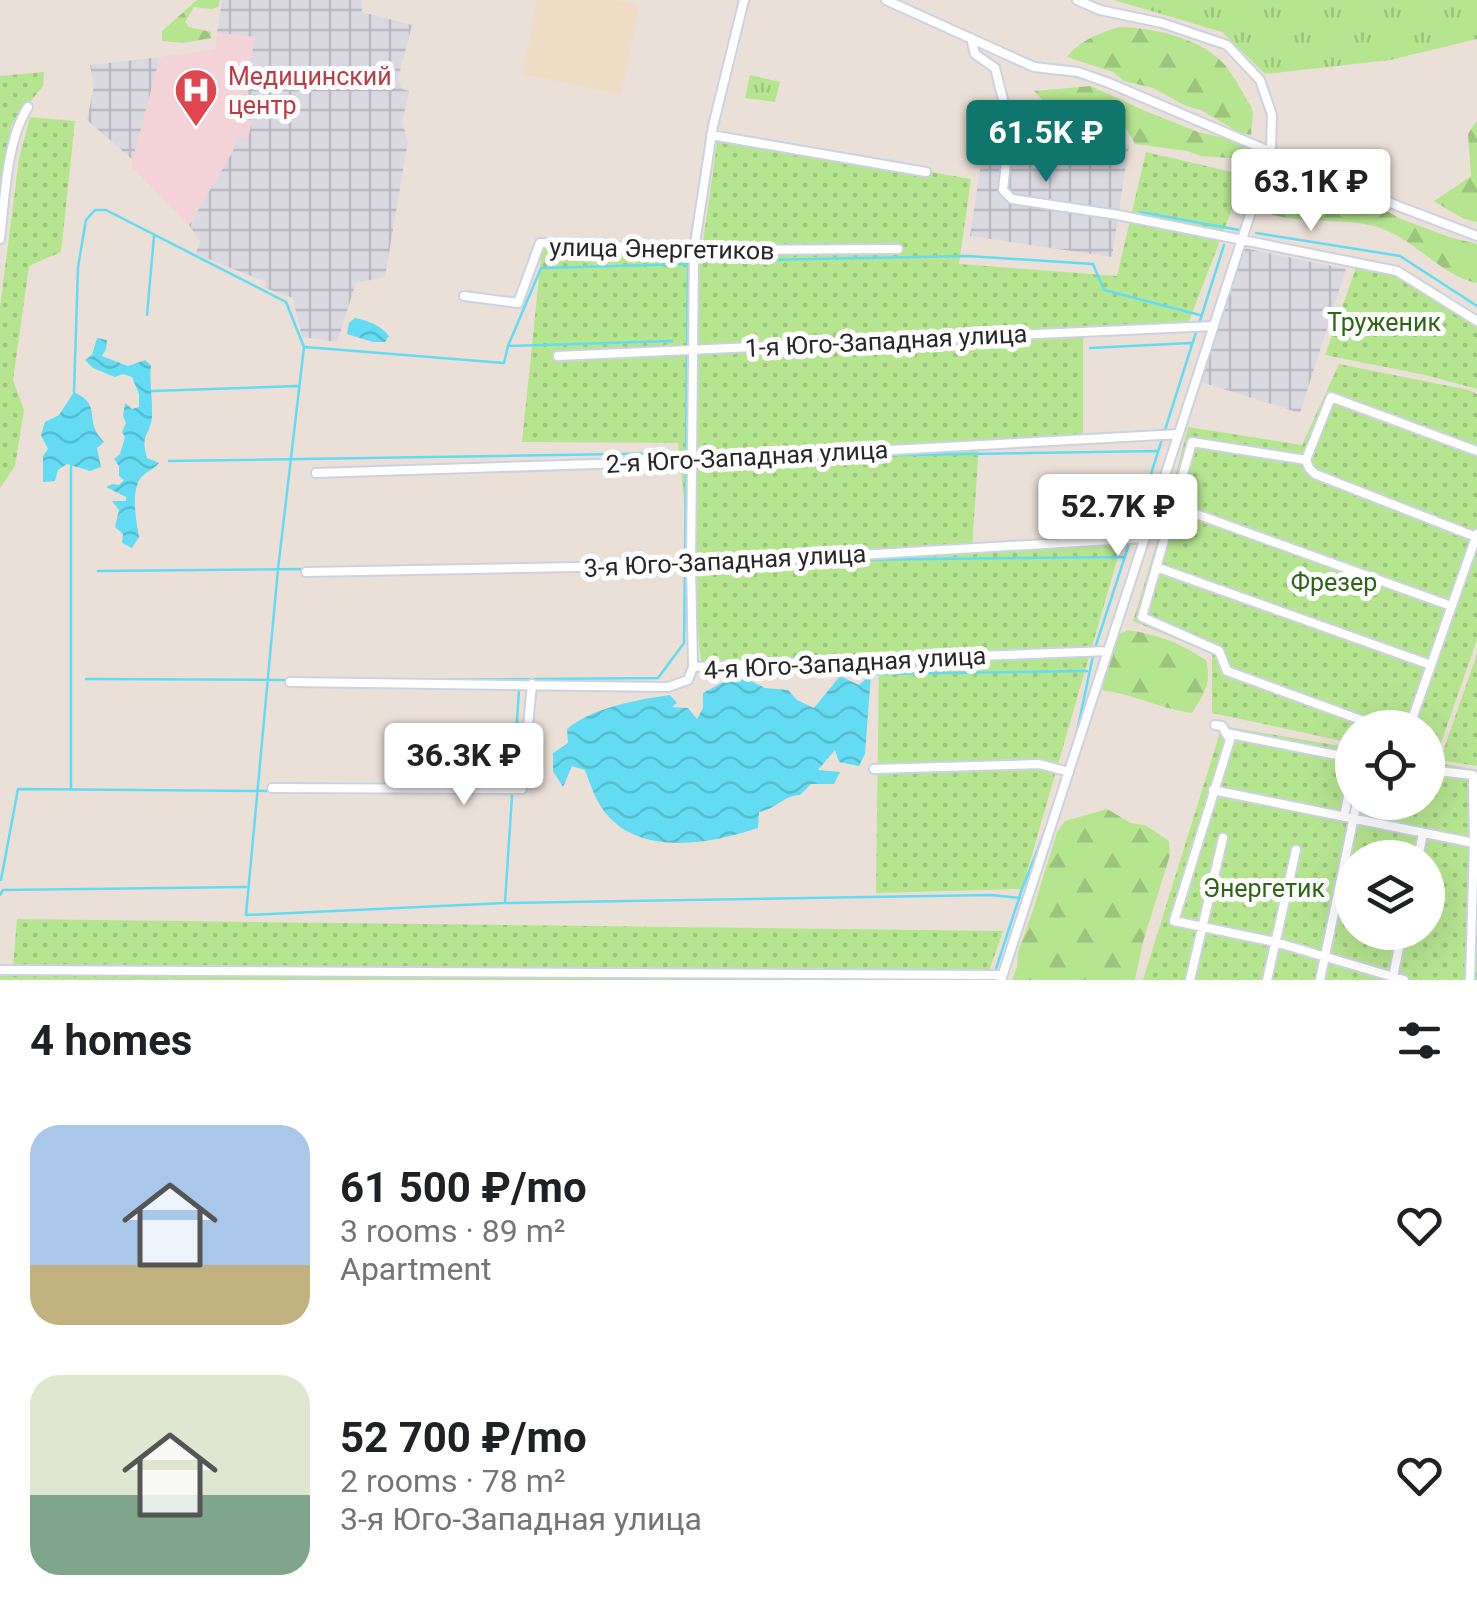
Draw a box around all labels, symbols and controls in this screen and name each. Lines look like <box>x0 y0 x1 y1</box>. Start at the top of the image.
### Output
place label: Медицинский центр <box>228 62 392 120</box>
hospital icon: Медицинский центр <box>173 67 219 128</box>
pin: 61.5K ₽ <box>954 100 1138 185</box>
text: 61.5K ₽ <box>988 113 1104 151</box>
pin: 63.1K ₽ <box>1219 149 1403 234</box>
text: 63.1K ₽ <box>1253 162 1369 200</box>
street label: улица Энергетиков <box>549 233 775 265</box>
park label: Труженик <box>1327 308 1441 337</box>
street label: 1-я Юго-Западная улица <box>744 319 1028 363</box>
street label: 2-я Юго-Западная улица <box>605 435 889 479</box>
pin: 52.7K ₽ <box>1026 474 1210 559</box>
text: 52.7K ₽ <box>1060 487 1176 525</box>
street label: 3-я Юго-Западная улица <box>583 539 867 583</box>
park label: Фрезер <box>1291 568 1377 597</box>
street label: 4-я Юго-Западная улица <box>703 641 987 685</box>
map controls <box>1335 710 1445 950</box>
button: locate <box>1335 710 1445 820</box>
pin: 36.3K ₽ <box>372 723 556 808</box>
text: 36.3K ₽ <box>406 736 522 774</box>
button: layers <box>1335 840 1445 950</box>
park label: Энергетик <box>1203 874 1325 903</box>
icon: filters <box>1392 1013 1447 1068</box>
text: 4 homes <box>30 1016 192 1065</box>
text: 61 500 ₽/mo <box>340 1163 587 1212</box>
icon: home <box>110 1165 230 1285</box>
icon: heart <box>1392 1198 1447 1253</box>
text: 3 rooms · 89 m² <box>340 1212 565 1250</box>
text: Apartment <box>340 1250 492 1288</box>
text: 52 700 ₽/mo <box>340 1413 587 1462</box>
icon: home <box>110 1415 230 1535</box>
icon: heart <box>1392 1448 1447 1503</box>
text: 2 rooms · 78 m² <box>340 1462 565 1500</box>
text: 3-я Юго-Западная улица <box>340 1500 702 1538</box>

